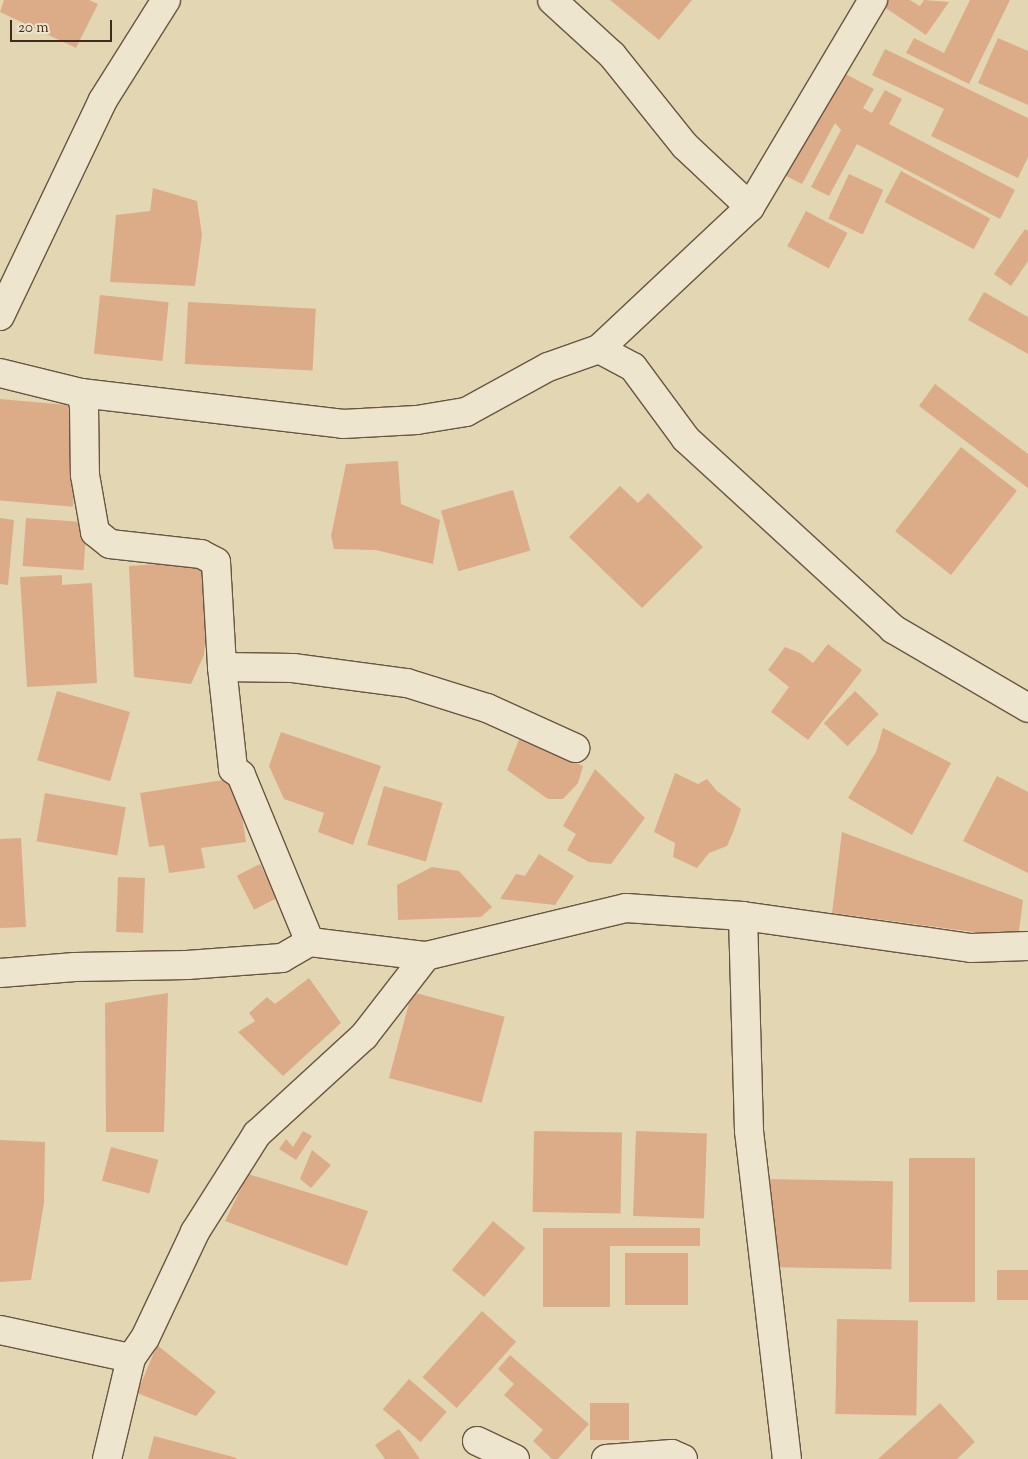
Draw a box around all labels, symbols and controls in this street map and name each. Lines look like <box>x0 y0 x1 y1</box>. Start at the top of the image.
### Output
scale bar <box>12 10 115 42</box>
text: 20 m <box>18 18 49 39</box>

